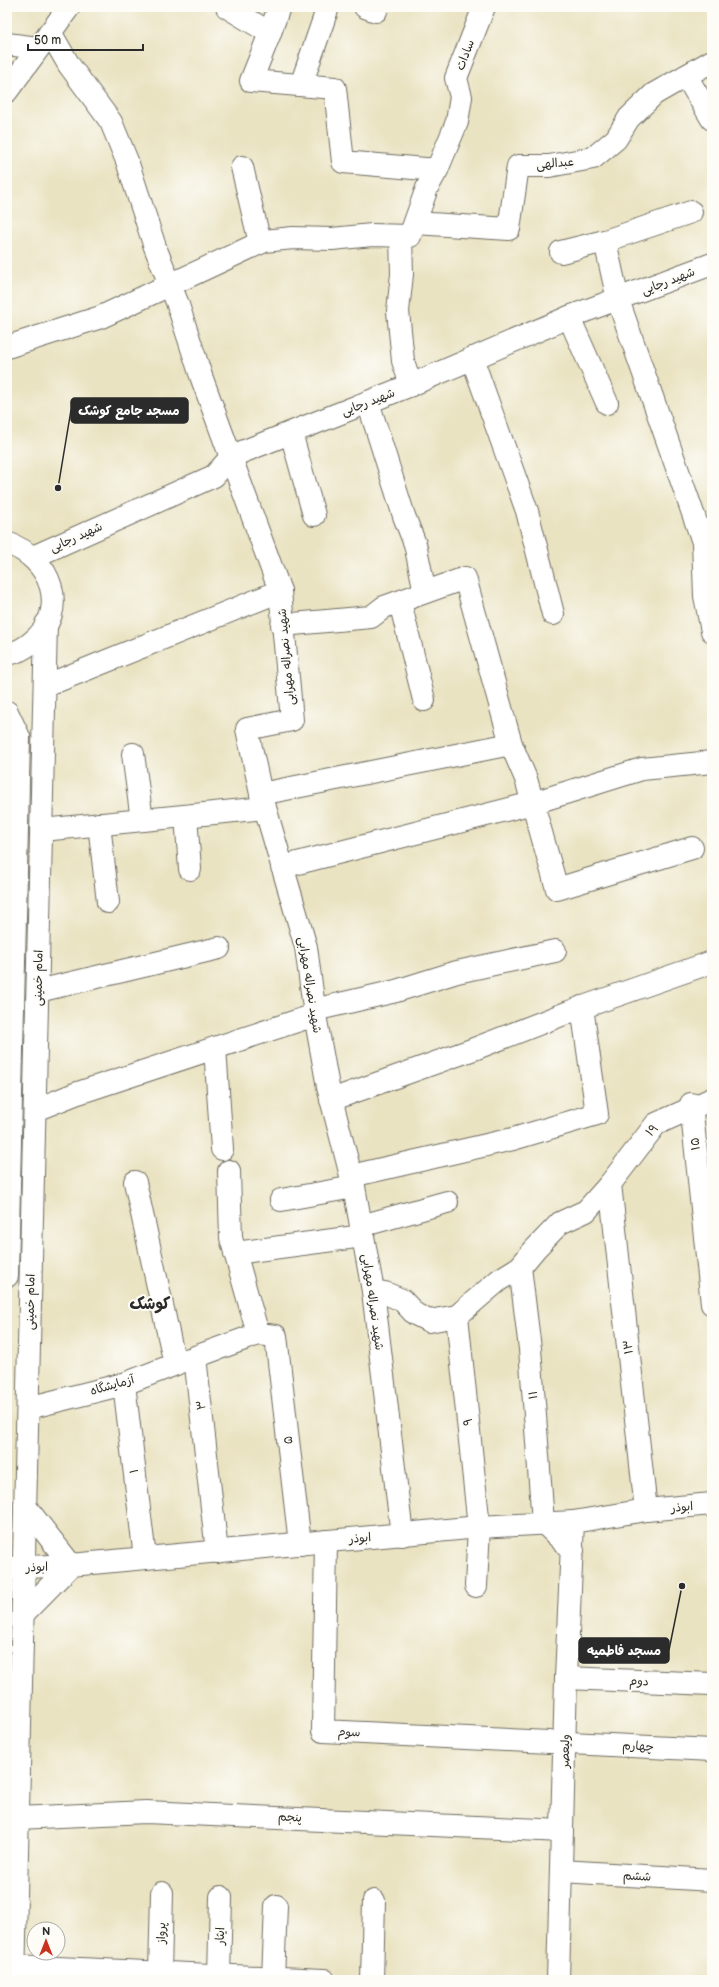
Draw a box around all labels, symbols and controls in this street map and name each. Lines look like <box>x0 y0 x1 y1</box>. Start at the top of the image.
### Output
scale bar <box>28 26 143 52</box>
text: 50 m <box>34 33 61 48</box>
street label: سادات <box>453 38 478 73</box>
street label: عبدالهی <box>536 154 574 173</box>
street label: شهید رجایی <box>639 264 697 299</box>
street label: شهید رجایی <box>339 385 397 420</box>
callout: مسجد جامع کوشک <box>71 398 188 423</box>
text: مسجد جامع کوشک <box>78 403 180 420</box>
street label: شهید رجایی <box>47 519 105 556</box>
street label: شهید نصراله مهرابی <box>275 608 298 706</box>
street label: شهید نصراله مهرابی <box>294 936 325 1034</box>
street label: امام خمینی <box>31 950 47 1006</box>
street label: ۱۹ <box>643 1121 662 1140</box>
street label: ۱۵ <box>687 1137 704 1151</box>
street label: شهید نصراله مهرابی <box>358 1253 387 1351</box>
street label: امام خمینی <box>23 1274 39 1330</box>
district label: کوشک <box>130 1295 170 1314</box>
street label: ۱۳ <box>620 1339 637 1355</box>
street label: آزمایشگاه <box>88 1372 137 1399</box>
street label: ۱۱ <box>526 1390 541 1400</box>
street label: ۳ <box>193 1399 210 1411</box>
street label: ۹ <box>461 1417 476 1426</box>
street label: ۵ <box>281 1435 296 1445</box>
street label: ۱ <box>127 1468 142 1474</box>
street label: ابوذر <box>669 1499 694 1516</box>
street label: ابوذر <box>347 1530 372 1547</box>
street label: ابوذر <box>25 1560 48 1575</box>
callout: مسجد فاطمیه <box>579 1638 669 1663</box>
text: مسجد فاطمیه <box>587 1643 661 1659</box>
street label: دوم <box>629 1674 649 1690</box>
street label: سوم <box>337 1725 361 1741</box>
street label: ولیعصر <box>558 1734 573 1769</box>
street label: چهارم <box>622 1738 654 1756</box>
street label: پنجم <box>277 1809 302 1827</box>
street label: ششم <box>622 1868 652 1886</box>
north arrow <box>26 1921 66 1961</box>
street label: پرواز <box>154 1922 169 1945</box>
text: N <box>42 1925 50 1938</box>
street label: ایثار <box>213 1927 228 1946</box>

